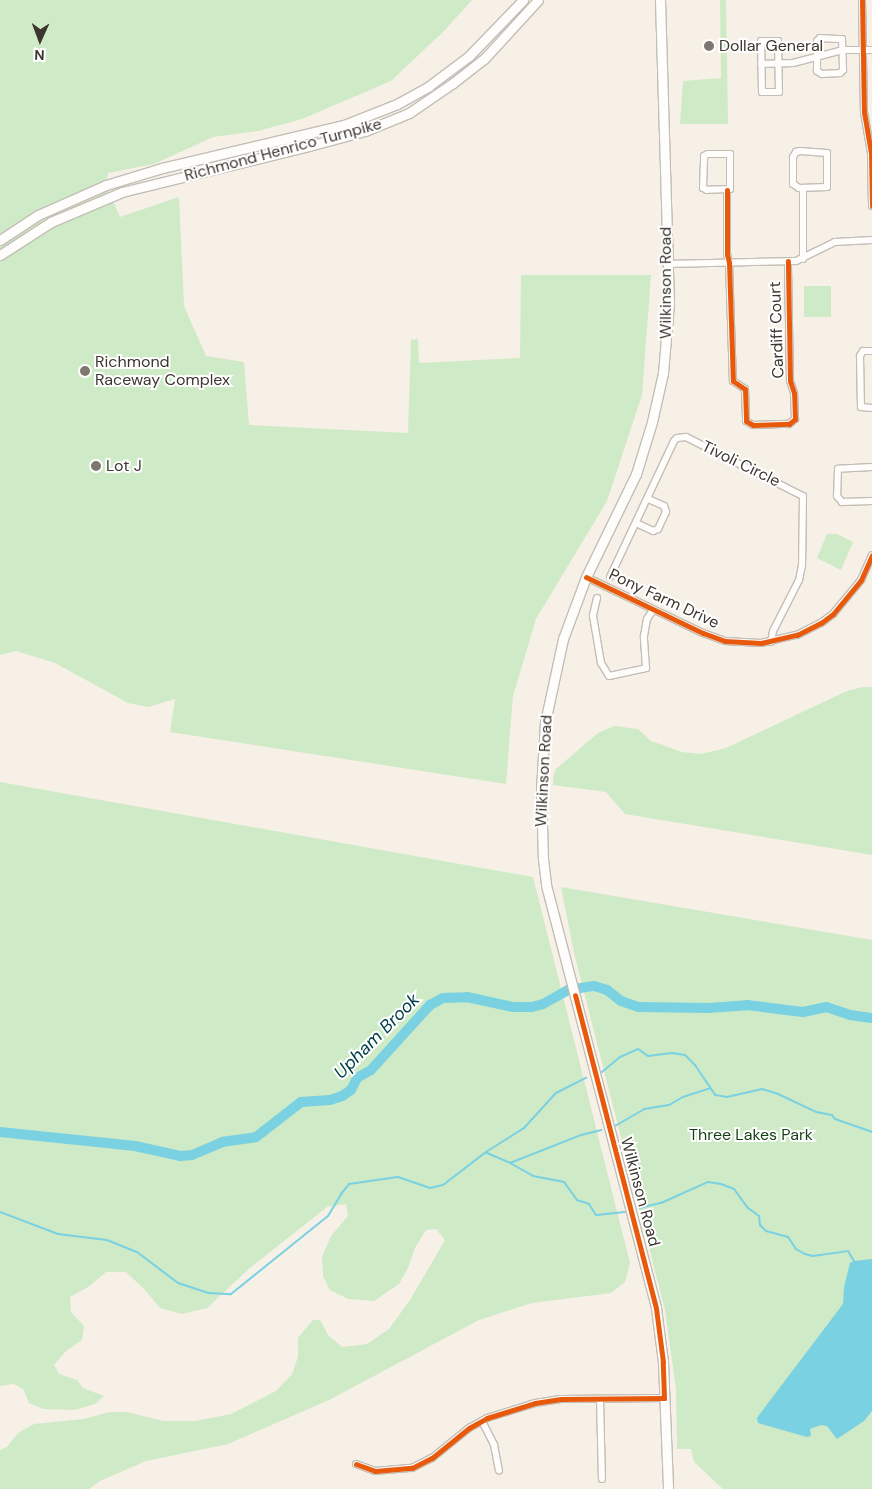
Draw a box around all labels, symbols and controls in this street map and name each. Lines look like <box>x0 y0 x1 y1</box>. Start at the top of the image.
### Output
north arrow <box>15 15 65 65</box>
place label: Dollar General <box>719 36 823 56</box>
marker: Dollar General <box>703 40 715 52</box>
text: N <box>34 46 45 64</box>
street label: Richmond Henrico Turnpike <box>182 114 384 186</box>
street label: Wilkinson Road <box>656 227 676 339</box>
street label: Cardiff Court <box>766 281 788 379</box>
place label: Richmond Raceway Complex <box>95 352 230 390</box>
marker: Richmond Raceway Complex <box>79 365 91 377</box>
street label: Tivoli Circle <box>699 437 783 491</box>
place label: Lot J <box>106 456 142 476</box>
marker: Lot J <box>90 460 102 472</box>
street label: Pony Farm Drive <box>606 565 722 633</box>
street label: Wilkinson Road <box>531 714 557 828</box>
water label: Upham Brook <box>330 989 424 1083</box>
park label: Three Lakes Park <box>689 1125 813 1145</box>
street label: Wilkinson Road <box>616 1135 664 1249</box>

